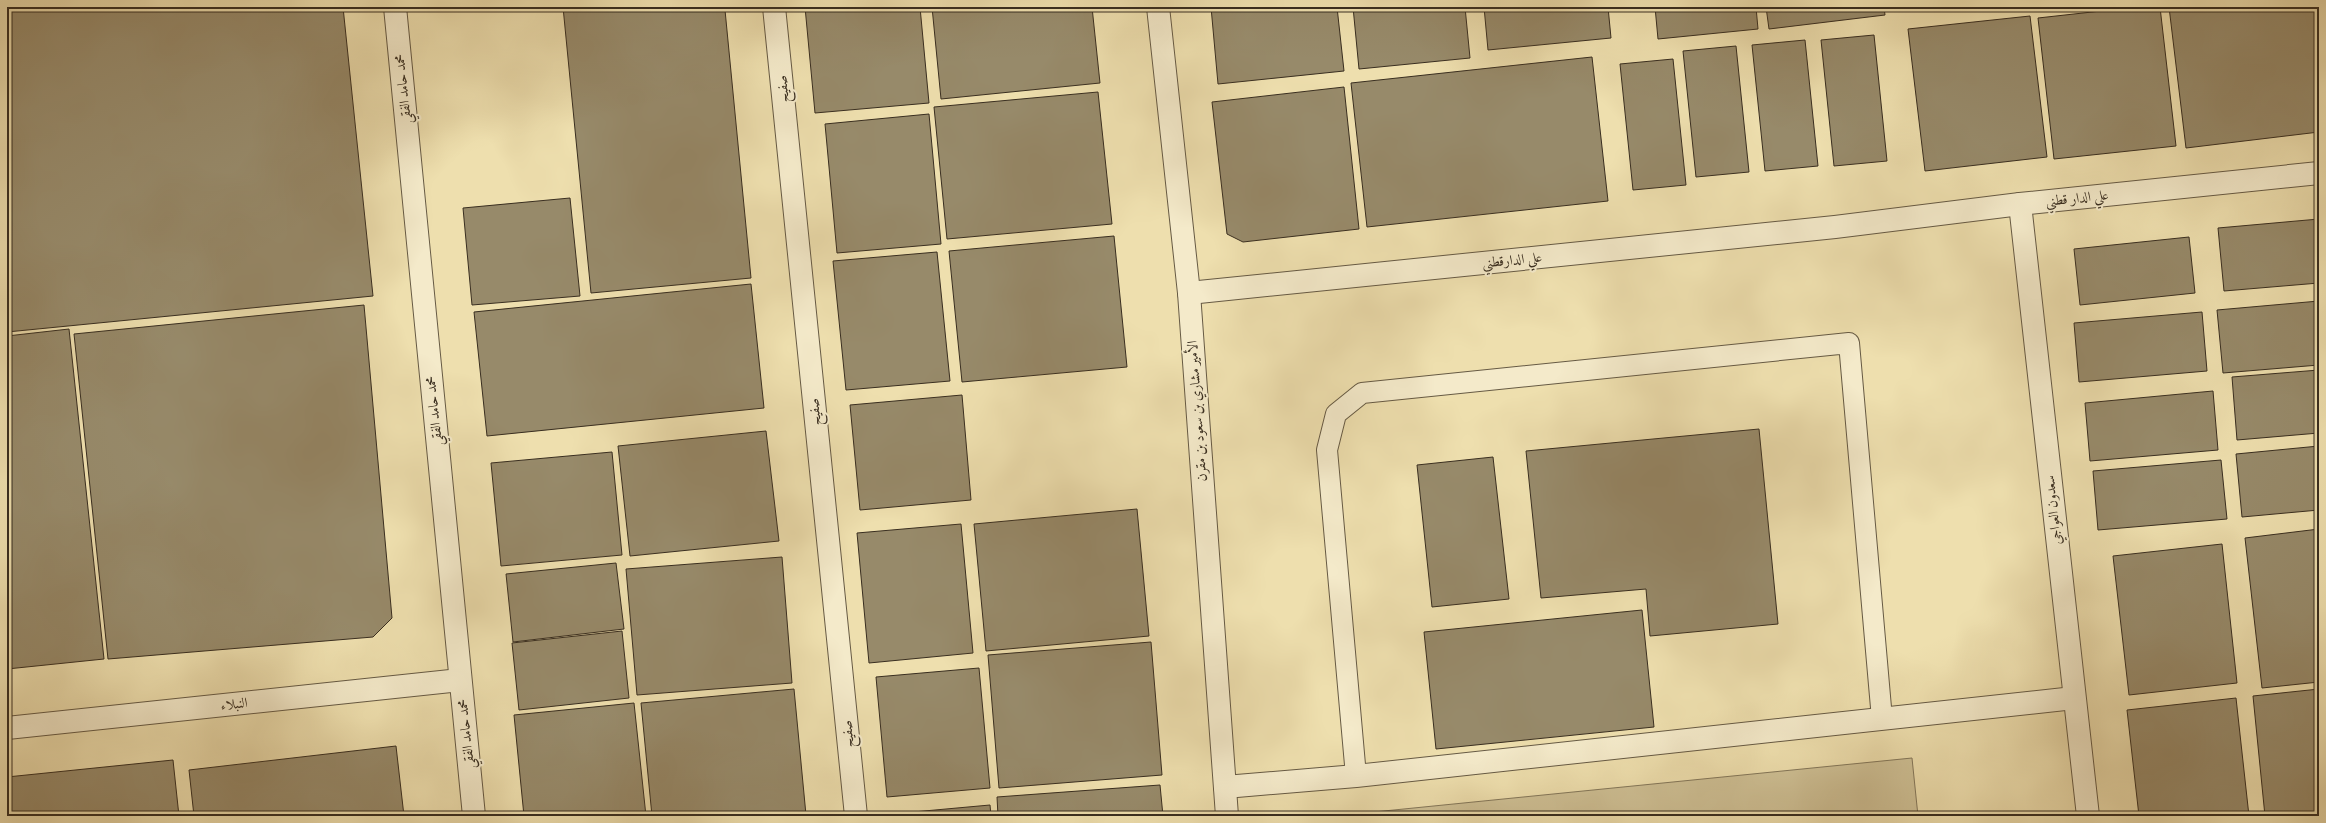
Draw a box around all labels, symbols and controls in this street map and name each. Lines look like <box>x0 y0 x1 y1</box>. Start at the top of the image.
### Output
street label: محمد حامد الفقي <box>391 53 420 125</box>
street label: صفيح <box>773 74 797 104</box>
street label: علي الدار قطني <box>2045 186 2110 214</box>
street label: علي الدارقطني <box>1481 248 1543 276</box>
street label: الأمير مشاري بن سعود بن مقرن <box>1182 340 1213 482</box>
street label: محمد حامد الفقي <box>422 375 451 447</box>
street label: صفيح <box>805 397 829 427</box>
street label: سعدون العواجي <box>2041 474 2068 546</box>
street label: النبلاء <box>220 694 248 714</box>
street label: محمد حامد الفقي <box>454 698 483 770</box>
street label: صفيح <box>838 719 862 749</box>

